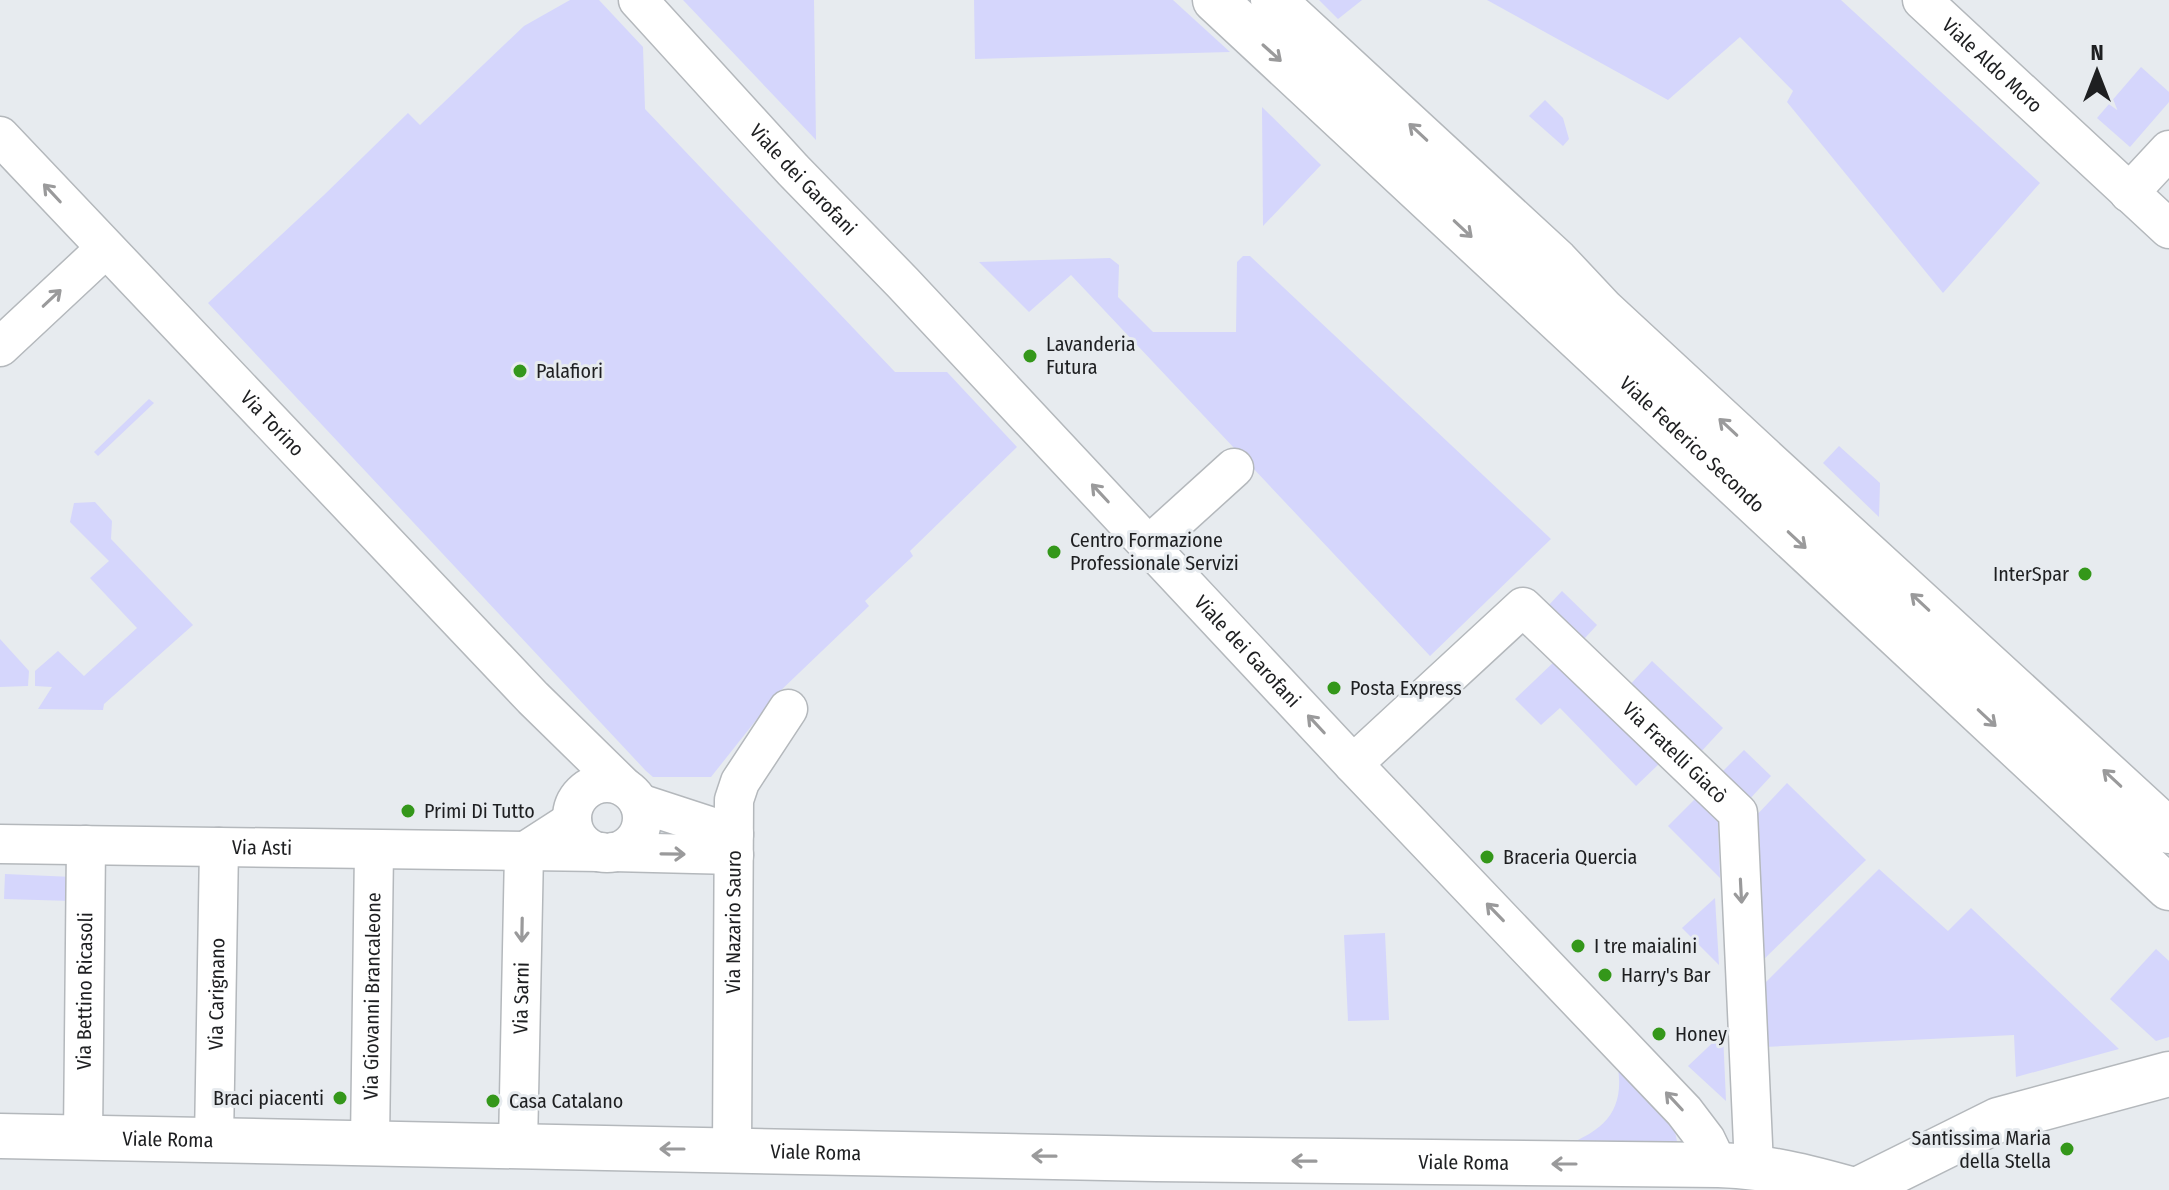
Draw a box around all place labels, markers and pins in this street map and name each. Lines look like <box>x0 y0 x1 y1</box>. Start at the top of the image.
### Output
place label: Lavanderia Futura <box>1046 332 1136 379</box>
marker: Lavanderia Futura <box>1021 347 1039 365</box>
place label: Palafiori <box>536 359 603 383</box>
marker: Palafiori <box>511 362 529 380</box>
place label: Centro Formazione Professionale Servizi <box>1070 528 1239 575</box>
marker: Centro Formazione Professionale Servizi <box>1045 543 1063 561</box>
place label: InterSpar <box>1993 562 2069 586</box>
marker: InterSpar <box>2076 565 2094 583</box>
place label: Posta Express <box>1350 676 1462 700</box>
marker: Posta Express <box>1325 679 1343 697</box>
place label: Primi Di Tutto <box>424 799 535 823</box>
marker: Primi Di Tutto <box>399 802 417 820</box>
place label: Braceria Quercia <box>1503 845 1637 869</box>
marker: Braceria Quercia <box>1478 848 1496 866</box>
place label: I tre maialini <box>1594 934 1697 958</box>
marker: I tre maialini <box>1569 937 1587 955</box>
place label: Harry's Bar <box>1621 963 1711 987</box>
marker: Harry's Bar <box>1596 966 1614 984</box>
place label: Honey <box>1675 1022 1727 1046</box>
marker: Honey <box>1650 1025 1668 1043</box>
place label: Braci piacenti <box>213 1086 324 1110</box>
marker: Braci piacenti <box>331 1089 349 1107</box>
place label: Casa Catalano <box>509 1089 623 1113</box>
marker: Casa Catalano <box>484 1092 502 1110</box>
place label: Santissima Maria della Stella <box>1912 1126 2051 1173</box>
marker: Santissima Maria della Stella <box>2058 1140 2076 1158</box>

